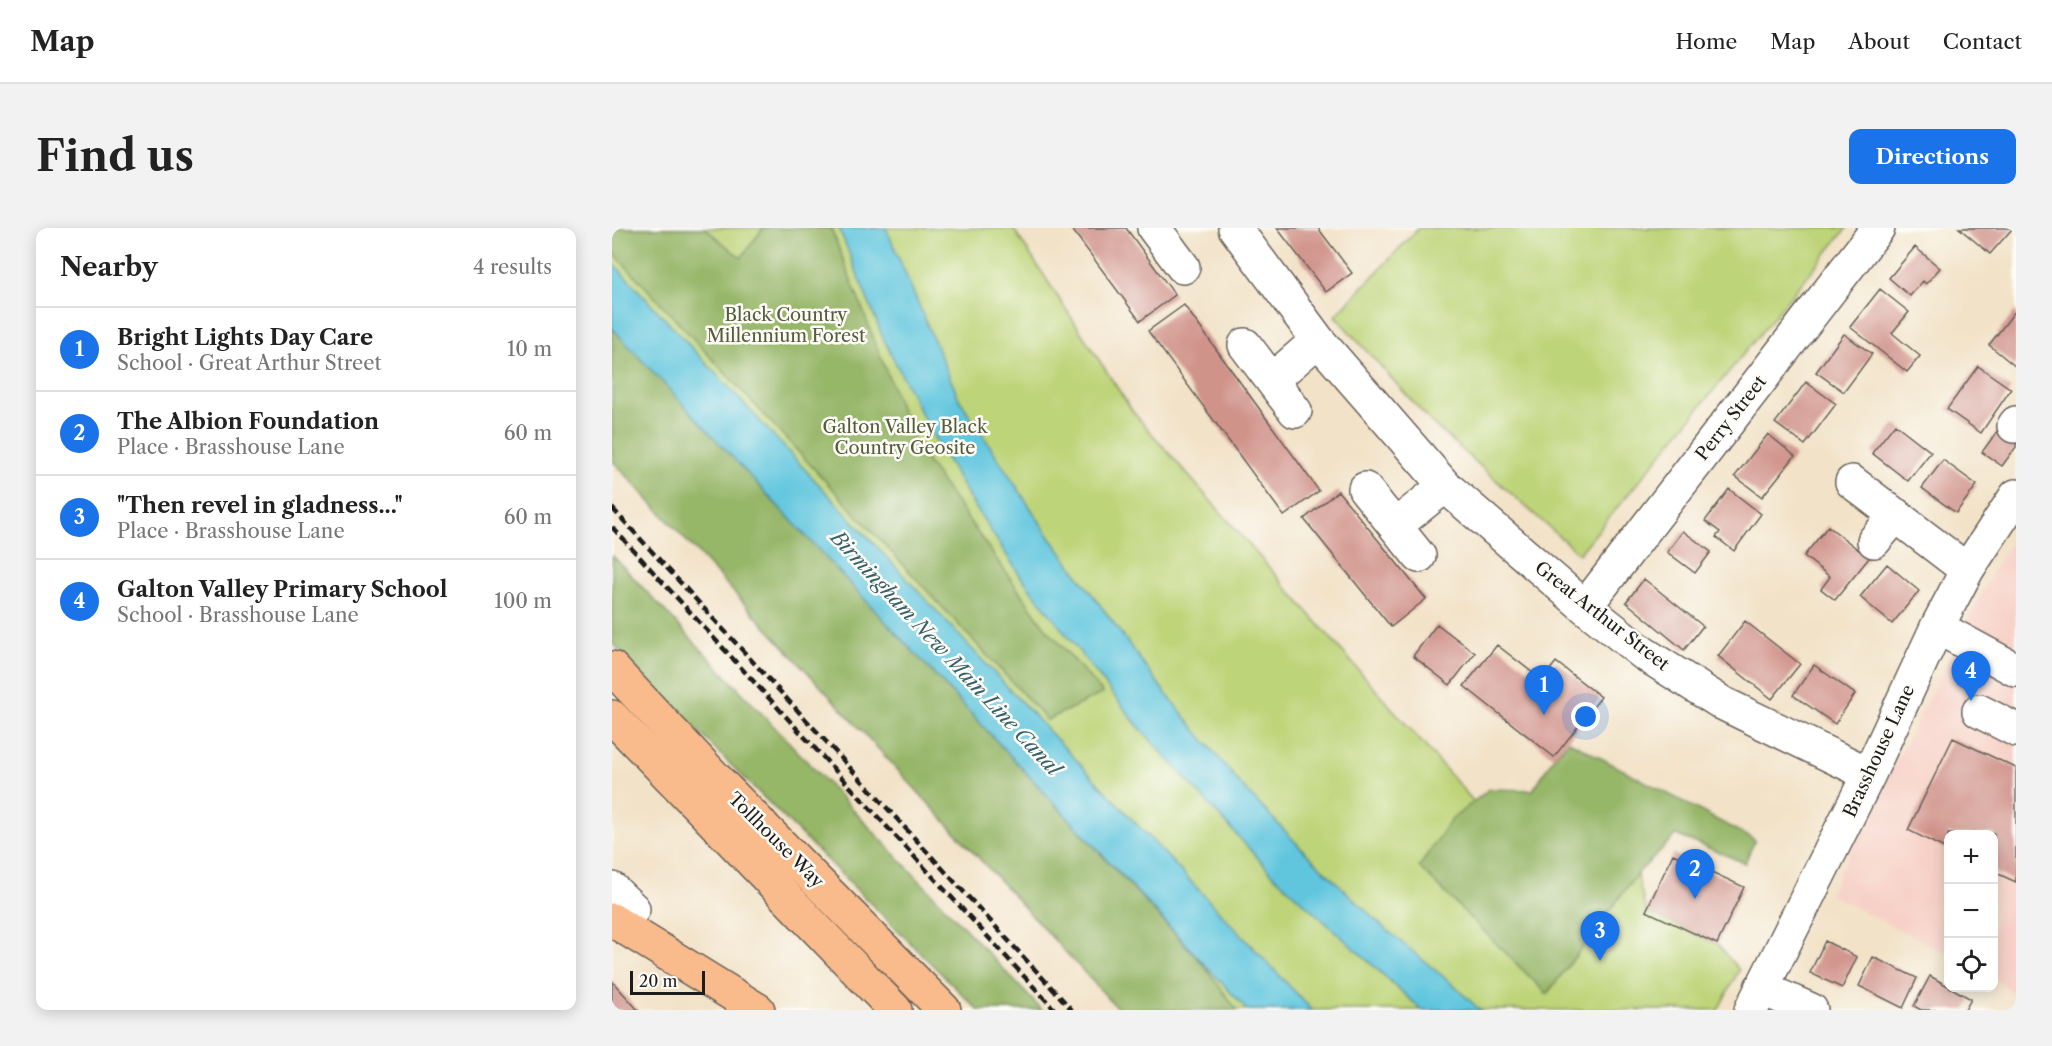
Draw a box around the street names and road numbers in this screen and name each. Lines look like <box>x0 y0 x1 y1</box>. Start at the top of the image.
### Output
street label: Perry Street <box>1691 371 1771 465</box>
street label: Great Arthur Street <box>1530 557 1674 676</box>
street label: Brasshouse Lane <box>1839 681 1919 821</box>
street label: Tollhouse Way <box>724 788 829 893</box>

